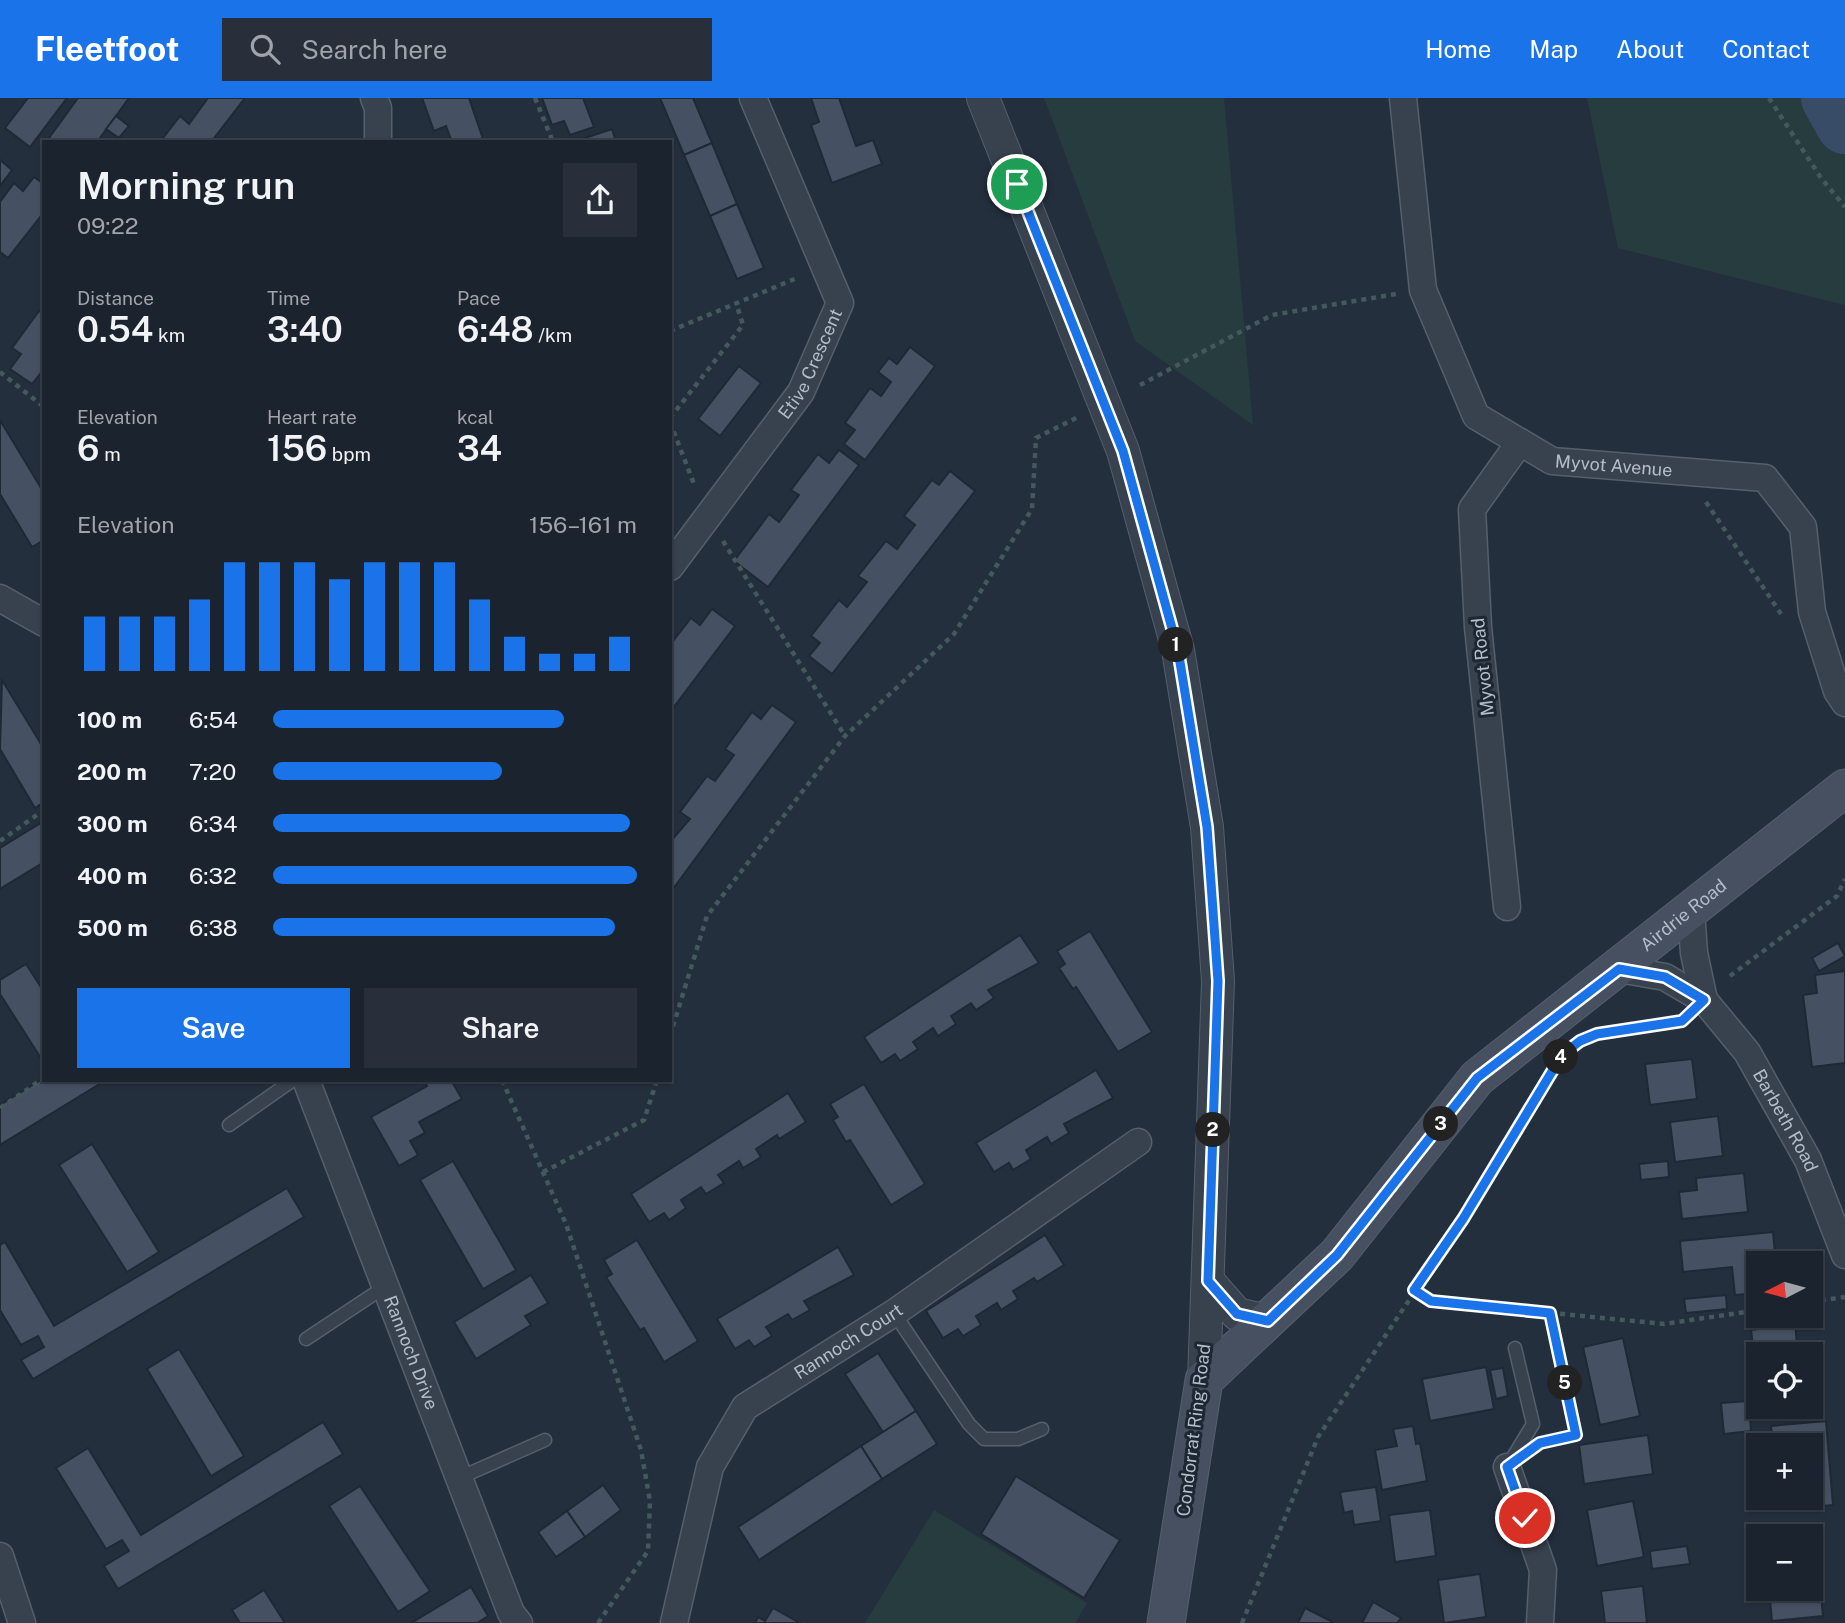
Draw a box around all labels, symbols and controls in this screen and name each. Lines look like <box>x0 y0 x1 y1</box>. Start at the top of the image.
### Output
search box <box>222 18 712 81</box>
text: Fleetfoot <box>35 30 180 68</box>
icon: search <box>246 30 284 68</box>
text: Search here <box>302 34 448 65</box>
text: Home <box>1425 35 1491 63</box>
text: Map <box>1529 35 1578 63</box>
text: About <box>1616 35 1684 63</box>
text: Contact <box>1722 35 1810 63</box>
pin <box>987 154 1047 214</box>
text: Morning run <box>77 163 295 208</box>
button: share <box>563 163 637 237</box>
icon: arrive <box>998 165 1036 203</box>
text: 09:22 <box>77 212 138 239</box>
text: Distance <box>77 287 154 309</box>
text: Time <box>267 287 310 309</box>
text: Pace <box>457 287 500 309</box>
street label: Etive Crescent <box>774 305 846 423</box>
text: 0.54 <box>77 309 153 350</box>
text: 3:40 <box>267 309 343 350</box>
text: 6:48 <box>457 309 534 350</box>
text: km <box>153 324 185 346</box>
text: /km <box>534 324 572 346</box>
text: Elevation <box>77 406 158 428</box>
text: Heart rate <box>267 406 357 428</box>
text: kcal <box>457 406 494 428</box>
text: 6 <box>77 428 100 469</box>
text: 156 <box>267 428 327 469</box>
text: 34 <box>457 428 502 469</box>
text: m <box>100 443 121 465</box>
text: bpm <box>327 443 371 465</box>
street label: Myvot Avenue <box>1554 450 1673 481</box>
text: Elevation <box>77 511 175 538</box>
text: 156–161 m <box>529 511 637 538</box>
street label: Myvot Road <box>1467 617 1498 717</box>
pin: 1 <box>1158 628 1194 662</box>
text: 1 <box>1171 633 1180 655</box>
text: 100 m <box>77 706 142 733</box>
text: 6:54 <box>189 706 238 733</box>
text: 200 m <box>77 758 147 785</box>
text: 7:20 <box>189 758 236 785</box>
text: 300 m <box>77 810 148 837</box>
text: 6:34 <box>189 810 237 837</box>
text: 400 m <box>77 862 147 889</box>
text: 6:32 <box>189 862 237 889</box>
street label: Airdrie Road <box>1636 875 1730 955</box>
text: 500 m <box>77 914 148 941</box>
text: 6:38 <box>189 914 238 941</box>
button: Save <box>77 988 350 1068</box>
button: Share <box>364 988 637 1068</box>
pin: 4 <box>1544 1040 1578 1074</box>
text: 4 <box>1554 1045 1567 1067</box>
street label: Barbeth Road <box>1749 1065 1822 1174</box>
pin: 3 <box>1424 1107 1458 1142</box>
pin: 2 <box>1196 1112 1230 1148</box>
text: 3 <box>1434 1112 1447 1134</box>
text: 2 <box>1206 1118 1219 1140</box>
north arrow <box>1746 1251 1824 1328</box>
map controls <box>1746 1251 1823 1601</box>
street label: Rannoch Drive <box>380 1292 443 1412</box>
street label: Rannoch Court <box>790 1299 907 1383</box>
street label: Condorrat Ring Road <box>1172 1342 1215 1517</box>
button: locate <box>1746 1342 1823 1419</box>
pin: 5 <box>1548 1366 1582 1400</box>
text: 5 <box>1558 1371 1571 1393</box>
button: + <box>1746 1433 1823 1510</box>
pin <box>1495 1488 1555 1548</box>
icon: check <box>1506 1499 1544 1537</box>
button: − <box>1746 1524 1823 1601</box>

